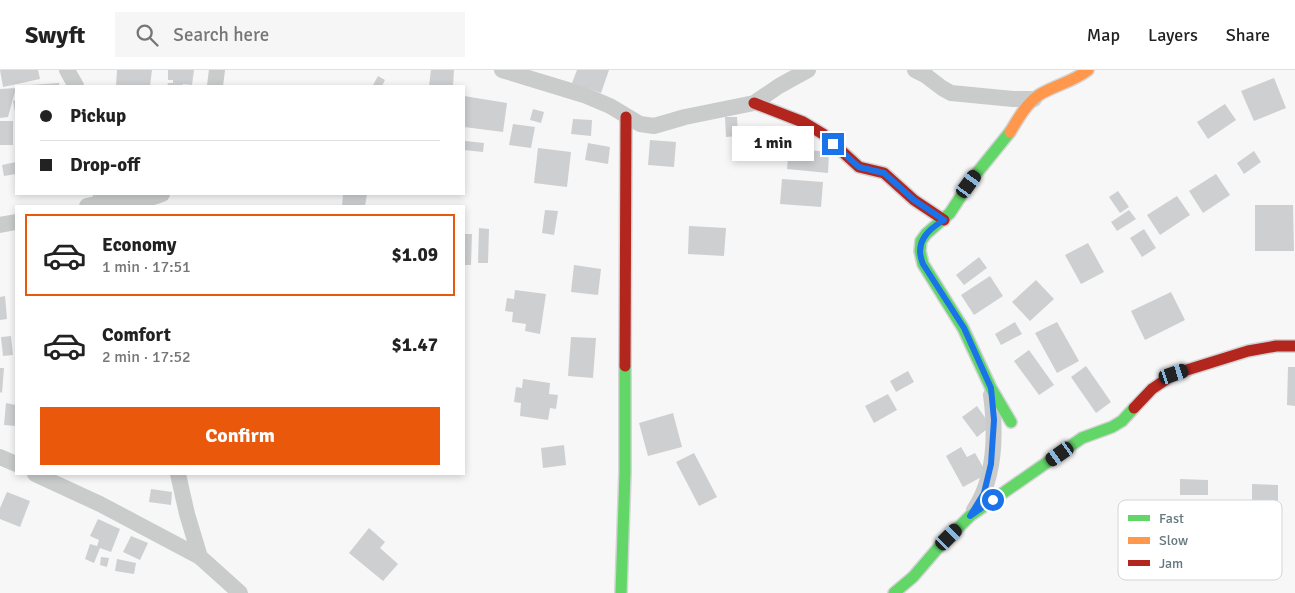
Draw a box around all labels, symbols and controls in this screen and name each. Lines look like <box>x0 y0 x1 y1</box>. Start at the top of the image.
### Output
search box <box>115 12 465 57</box>
text: Swyft <box>25 20 85 50</box>
icon: search <box>133 21 161 49</box>
text: Search here <box>173 23 269 47</box>
text: Map <box>1087 24 1120 46</box>
text: Layers <box>1148 24 1198 46</box>
text: Share <box>1226 24 1270 46</box>
text: Pickup <box>70 104 126 128</box>
callout: 1 min <box>733 126 816 162</box>
text: 1 min <box>754 133 792 153</box>
route end <box>822 133 844 155</box>
text: Drop-off <box>70 153 140 177</box>
car <box>954 167 983 201</box>
icon: car <box>42 233 87 278</box>
text: Economy <box>102 233 176 257</box>
text: $1.09 <box>392 243 438 267</box>
text: 1 min · 17:51 <box>102 257 191 277</box>
icon: car <box>42 323 87 368</box>
text: Comfort <box>102 323 171 347</box>
text: $1.47 <box>392 333 438 357</box>
text: 2 min · 17:52 <box>102 347 191 367</box>
car <box>1157 362 1190 386</box>
button: Confirm <box>40 407 440 465</box>
car <box>1043 439 1076 469</box>
route start <box>982 489 1004 511</box>
legend <box>1118 500 1282 580</box>
text: Fast <box>1159 510 1184 527</box>
car <box>933 521 964 553</box>
text: Slow <box>1159 532 1188 549</box>
text: Jam <box>1159 555 1183 572</box>

